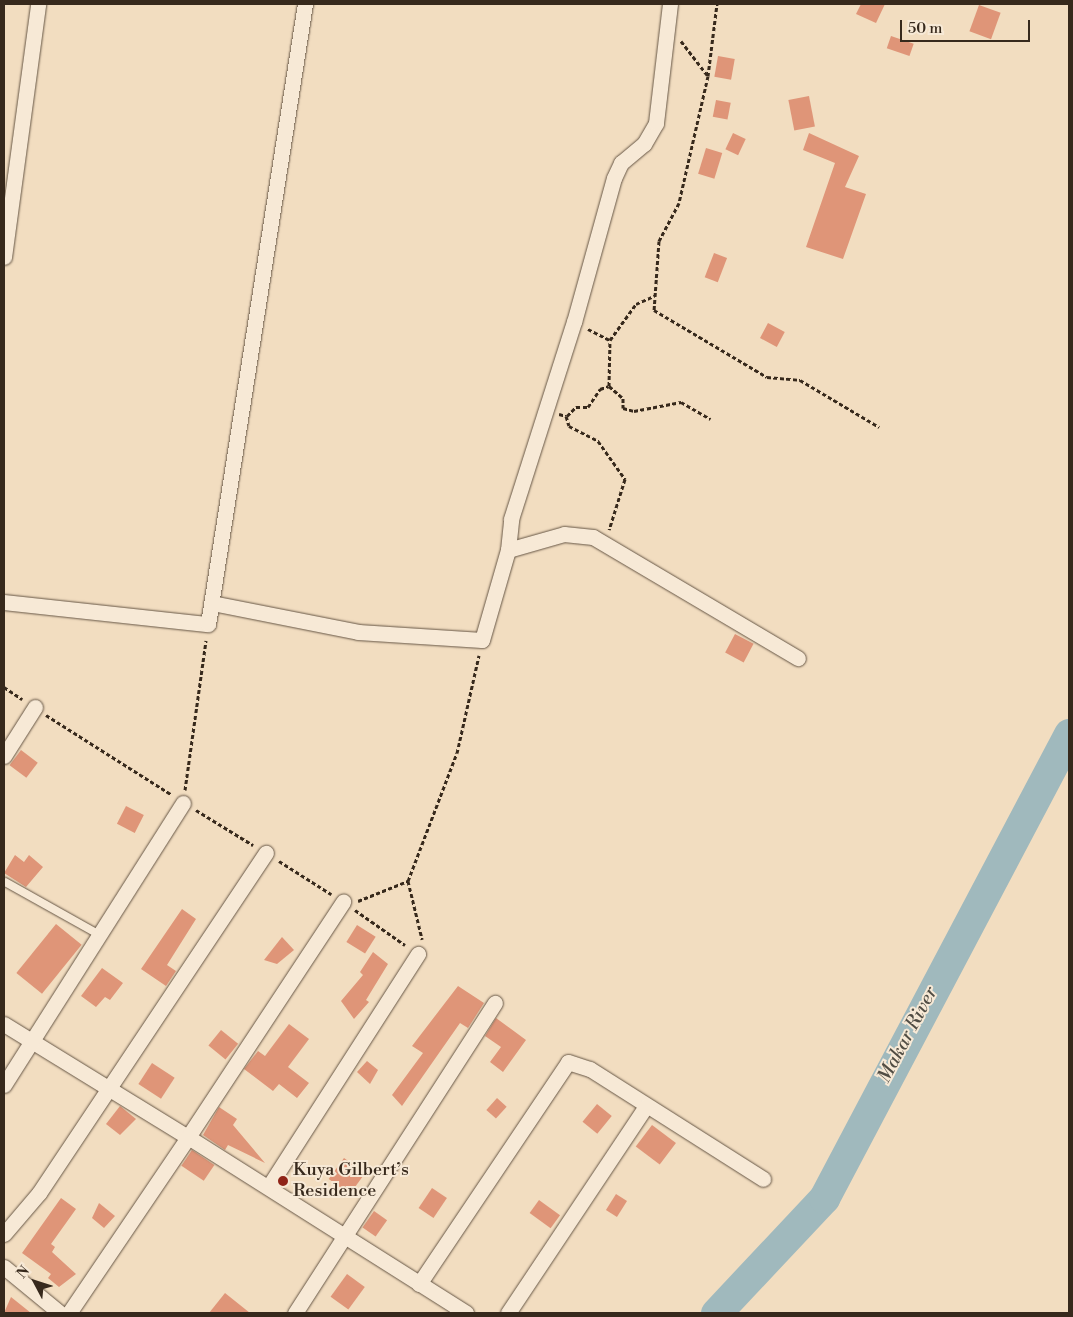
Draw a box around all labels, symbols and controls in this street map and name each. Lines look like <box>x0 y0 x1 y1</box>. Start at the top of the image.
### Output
scale bar <box>903 10 1033 42</box>
text: 50 m <box>908 19 942 38</box>
water label: Makar River <box>873 983 943 1087</box>
place label: Kuya Gilbert’s Residence <box>293 1160 409 1202</box>
marker: Kuya Gilbert’s Residence <box>277 1175 289 1187</box>
north arrow <box>10 1257 60 1307</box>
text: N <box>13 1262 34 1282</box>

